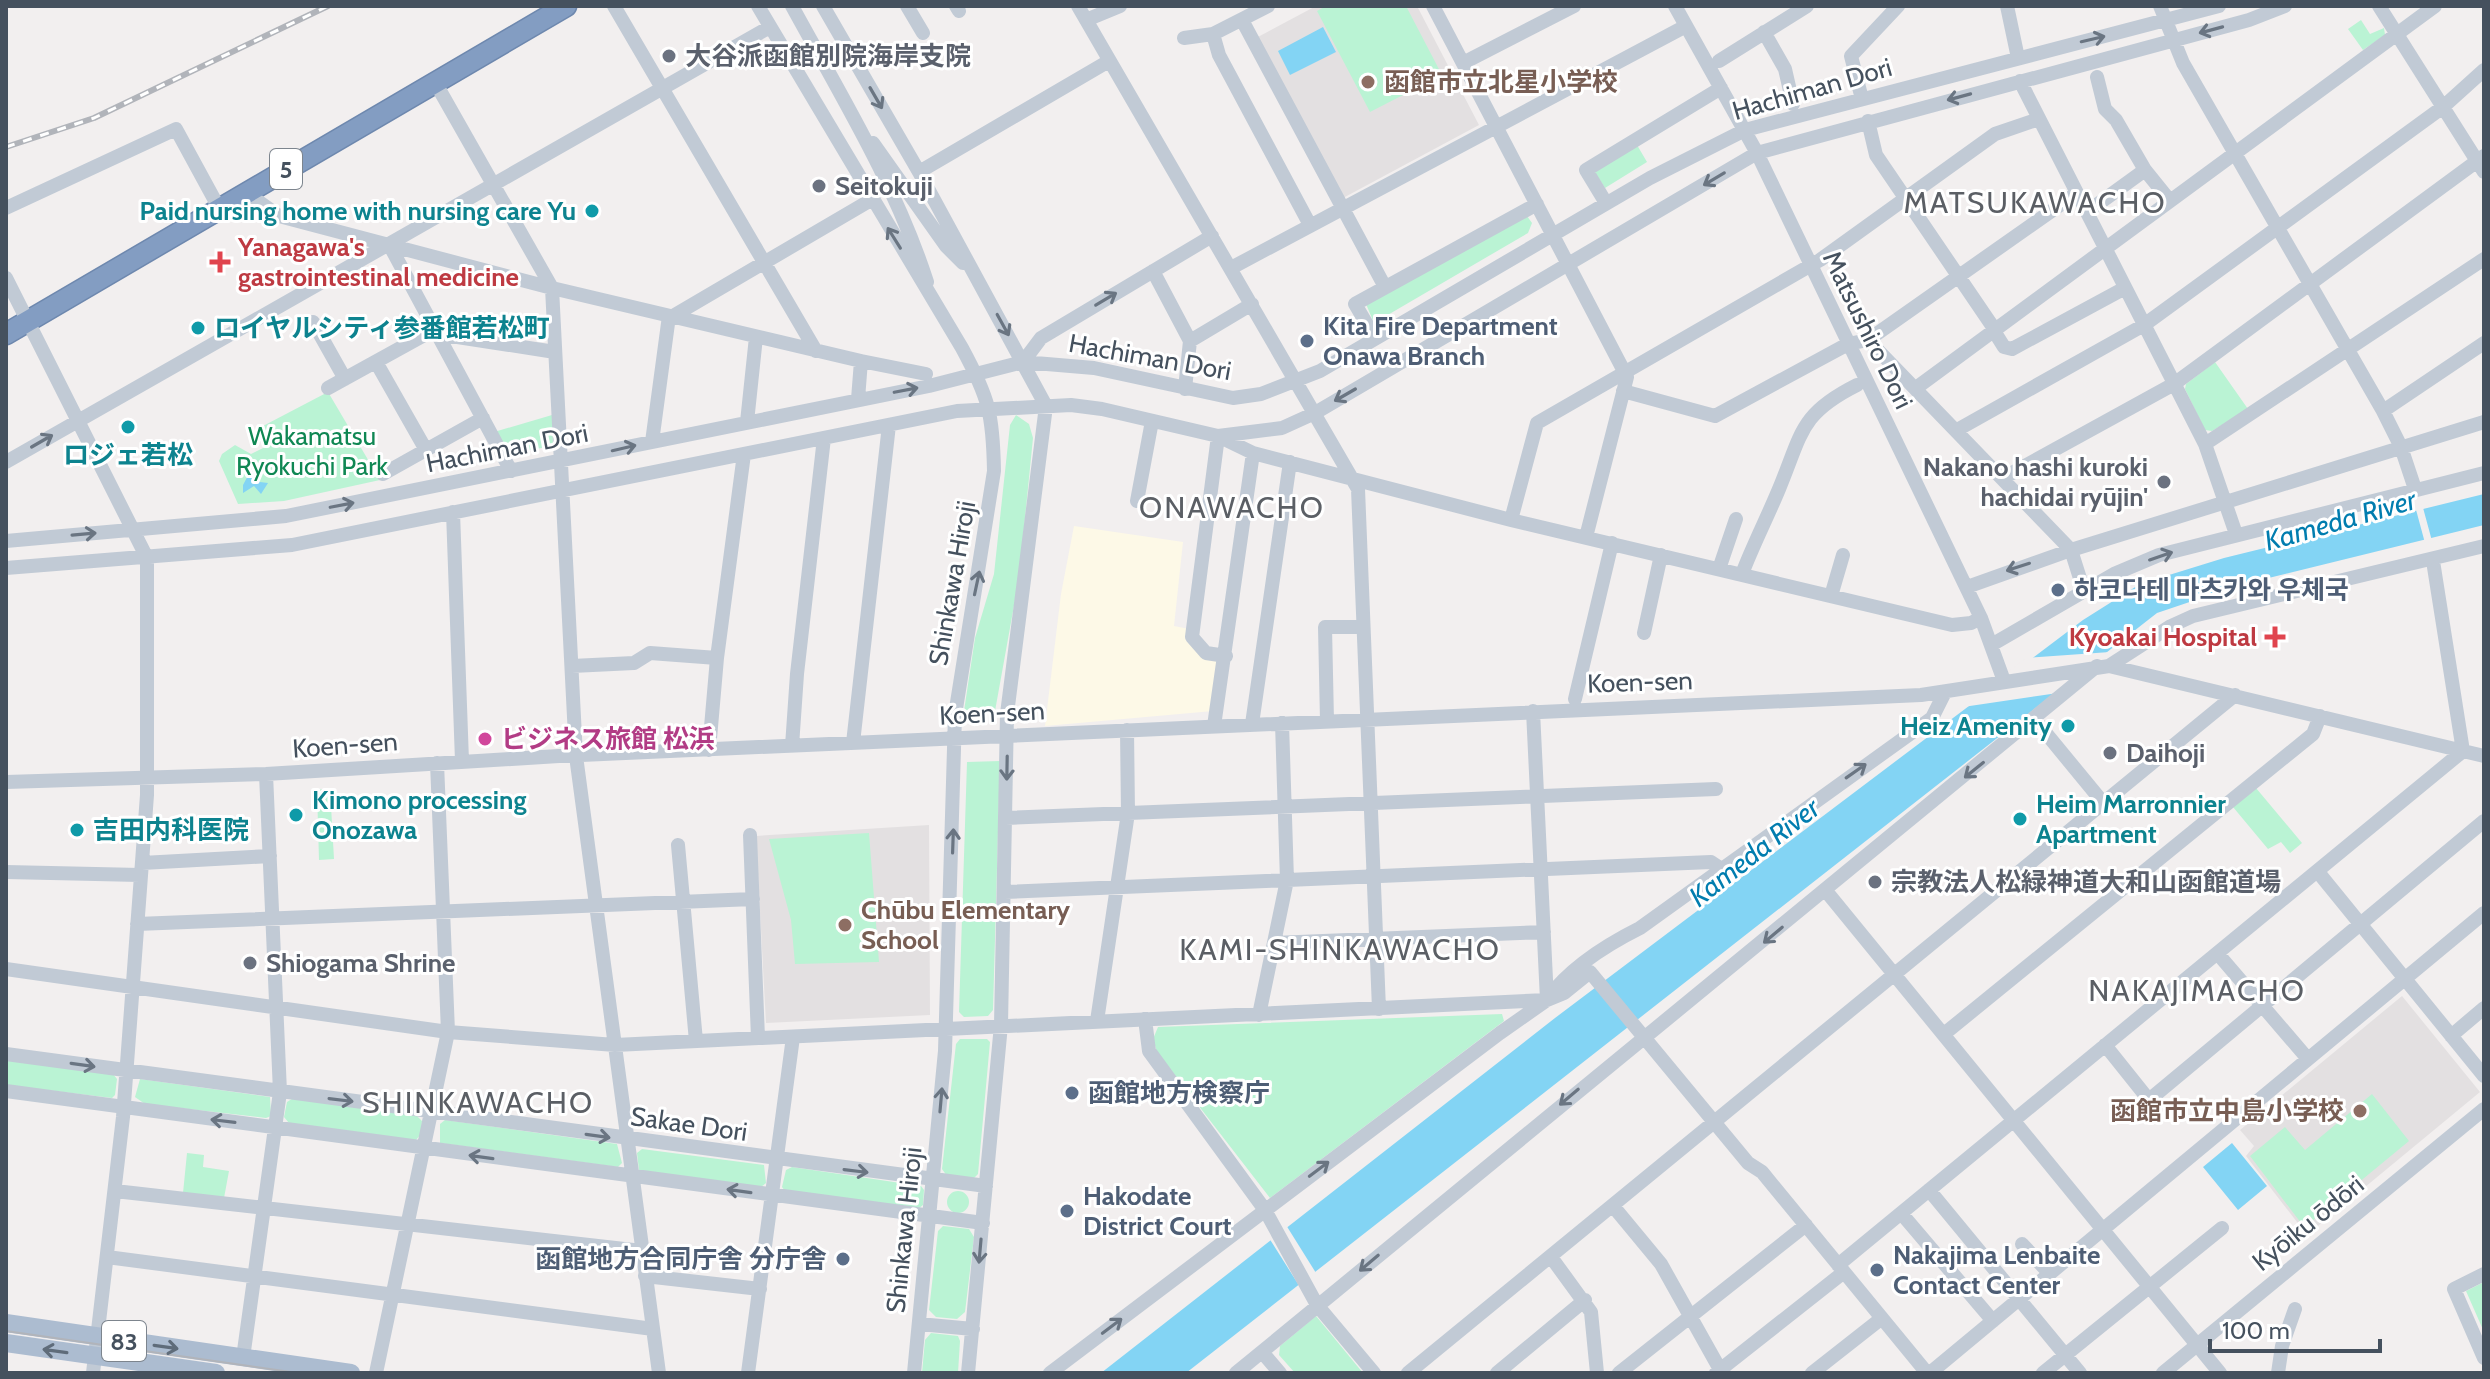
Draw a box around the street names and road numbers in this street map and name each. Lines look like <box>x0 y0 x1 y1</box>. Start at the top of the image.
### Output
street label: Hachiman Dori <box>1729 51 1895 127</box>
road number: 5 <box>270 149 302 189</box>
street label: Matsushiro Dori <box>1816 246 1920 414</box>
street label: Hachiman Dori <box>1066 327 1234 387</box>
street label: Hachiman Dori <box>423 417 591 479</box>
street label: Shinkawa Hiroji <box>922 498 982 668</box>
street label: Koen-sen <box>1587 664 1693 700</box>
street label: Koen-sen <box>938 694 1046 732</box>
street label: Koen-sen <box>291 725 399 765</box>
street label: Sakae Dori <box>629 1100 749 1148</box>
street label: Shinkawa Hiroji <box>879 1145 929 1315</box>
street label: Kyōiku ōdōri <box>2246 1168 2370 1278</box>
road number: 83 <box>102 1321 146 1361</box>

